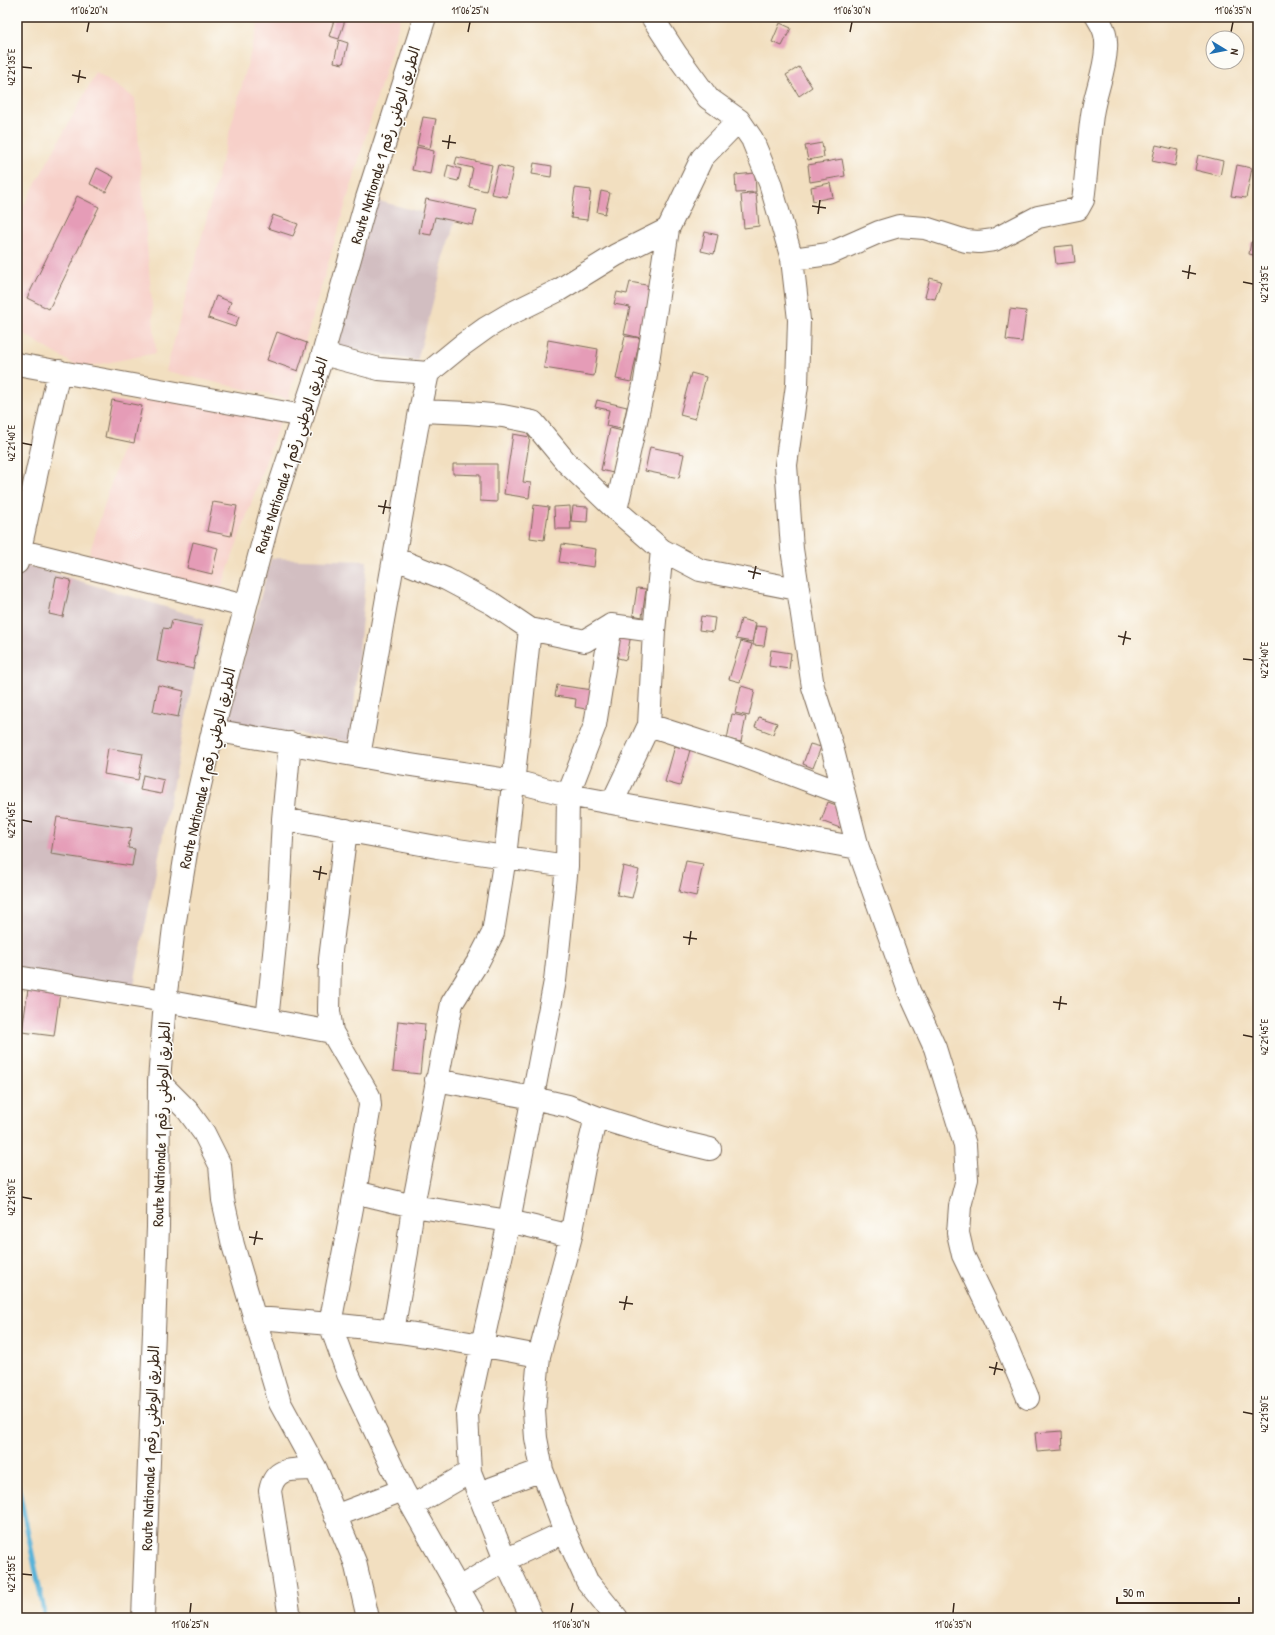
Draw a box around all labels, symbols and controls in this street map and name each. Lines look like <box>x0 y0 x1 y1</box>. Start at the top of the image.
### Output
text: 11°06'20"N <box>70 4 108 17</box>
text: 11°06'25"N <box>452 4 488 17</box>
text: 11°06'30"N <box>834 4 871 17</box>
text: 11°06'35"N <box>1215 4 1251 17</box>
north arrow <box>1205 30 1245 70</box>
street label: Route Nationale الطريق الوطني رقم 1 <box>345 44 428 247</box>
text: 42°21'35"E <box>5 48 18 85</box>
text: N <box>1227 48 1242 56</box>
text: 42°21'35"E <box>1258 265 1271 302</box>
street label: Route Nationale الطريق الوطني رقم 1 <box>249 354 336 557</box>
text: 42°21'40"E <box>5 424 18 461</box>
text: 42°21'40"E <box>1258 641 1271 678</box>
street label: Route Nationale الطريق الوطني رقم 1 <box>174 665 243 871</box>
text: 42°21'45"E <box>5 801 18 838</box>
text: 42°21'45"E <box>1258 1018 1271 1055</box>
street label: Route Nationale الطريق الوطني رقم 1 <box>147 1021 178 1227</box>
text: 42°21'50"E <box>5 1178 18 1215</box>
street label: Route Nationale الطريق الوطني رقم 1 <box>136 1345 167 1551</box>
text: 42°21'50"E <box>1258 1395 1271 1432</box>
text: 42°21'55"E <box>5 1555 18 1592</box>
scale bar <box>1117 1579 1239 1605</box>
text: 50 m <box>1123 1584 1144 1601</box>
text: 11°06'25"N <box>172 1618 208 1631</box>
text: 11°06'30"N <box>553 1618 590 1631</box>
text: 11°06'35"N <box>935 1618 971 1631</box>

